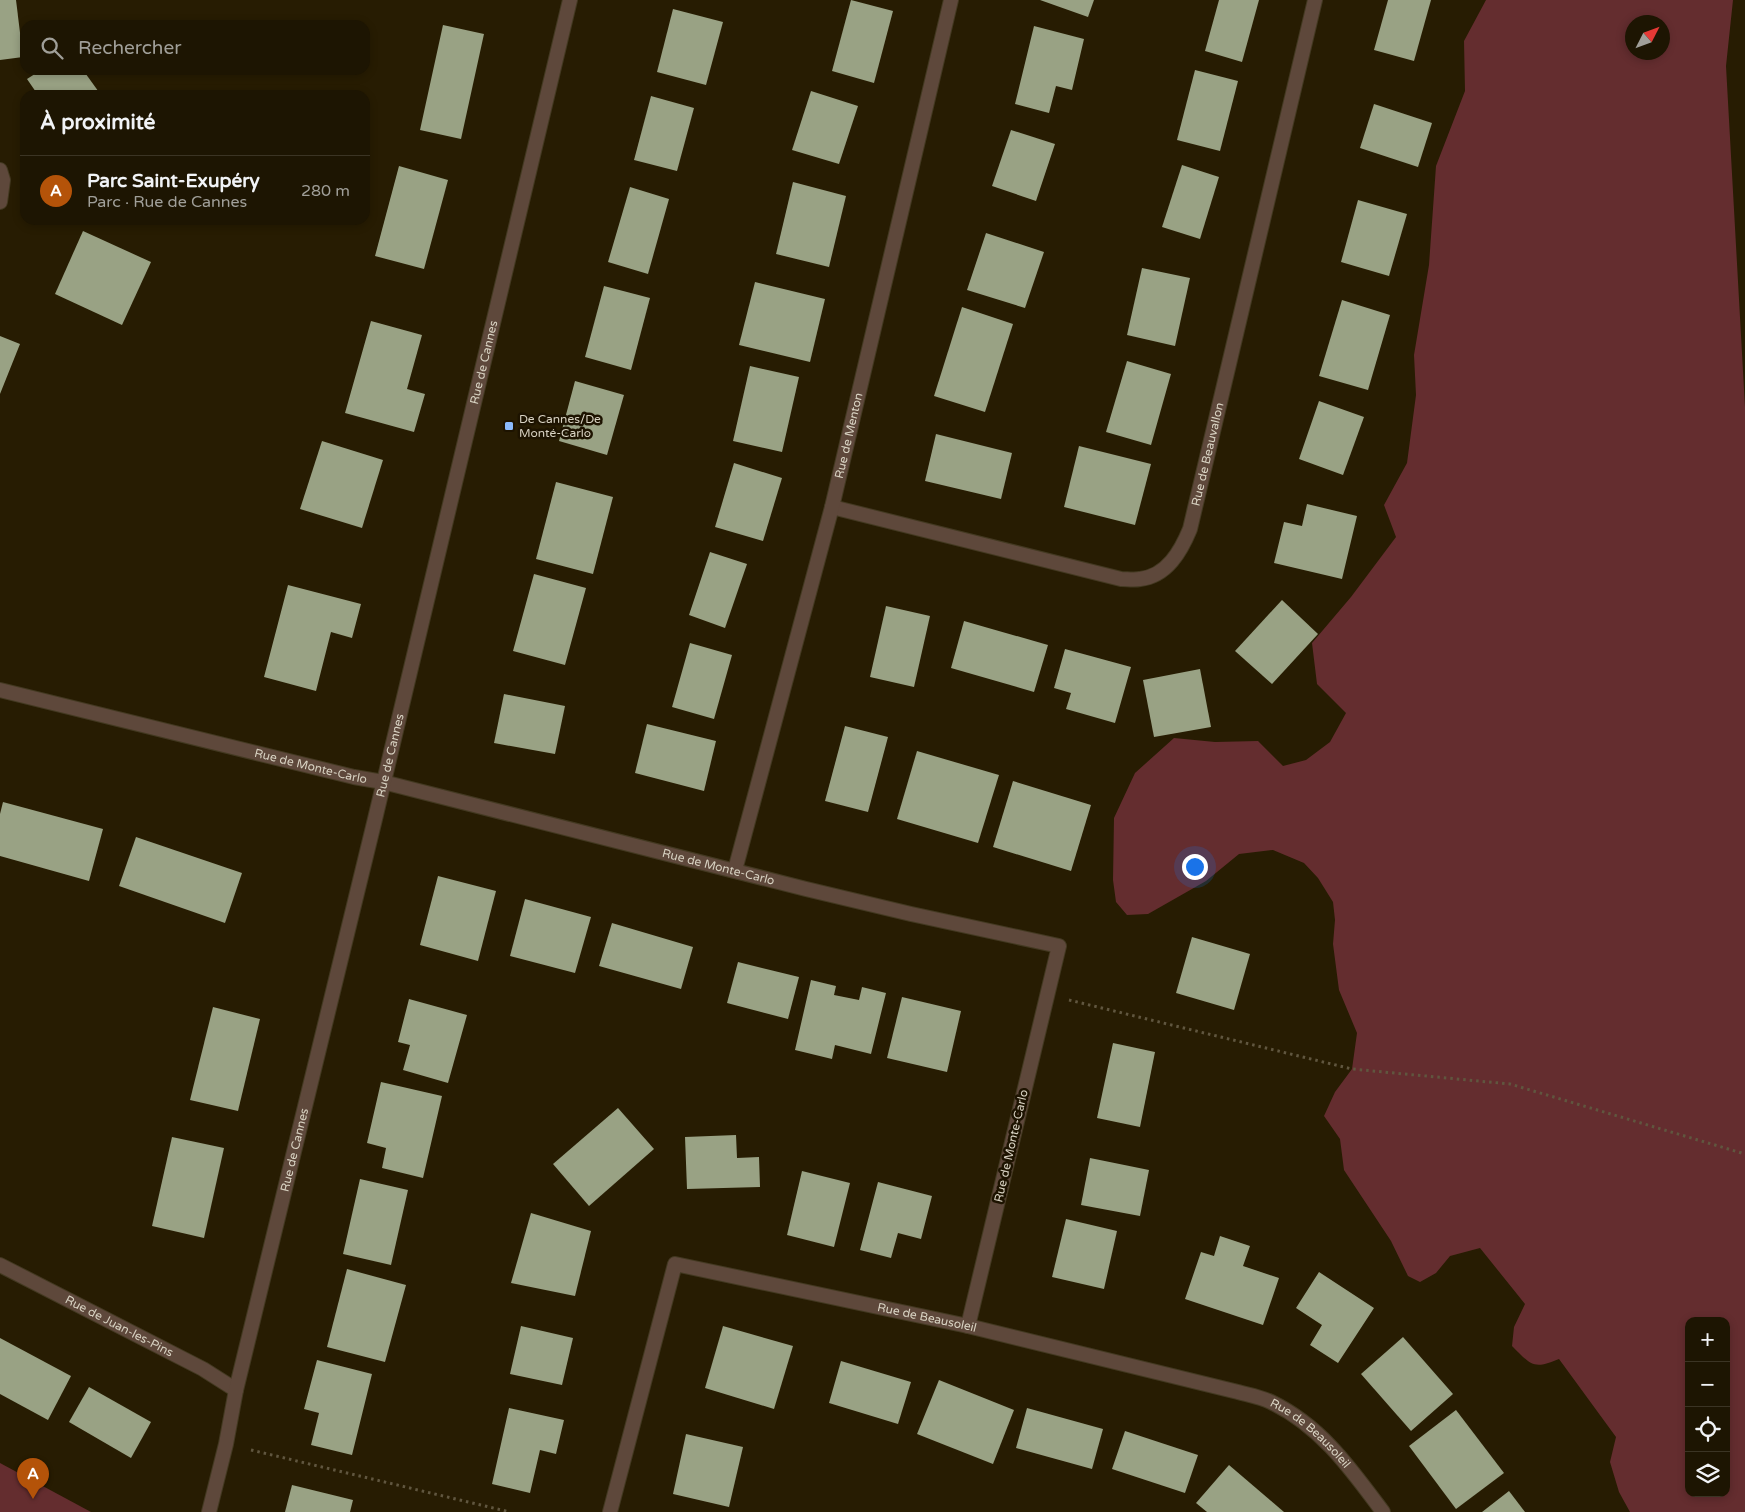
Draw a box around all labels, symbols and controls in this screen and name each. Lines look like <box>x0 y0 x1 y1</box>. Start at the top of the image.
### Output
north arrow <box>1625 15 1670 60</box>
search box <box>20 20 370 75</box>
icon: search <box>38 34 66 62</box>
text: Rechercher <box>78 37 181 59</box>
text: À proximité <box>40 110 155 135</box>
text: Parc Saint-Exupéry <box>87 170 260 192</box>
text: A <box>50 181 62 201</box>
text: 280 m <box>301 181 350 201</box>
text: Parc · Rue de Cannes <box>87 192 247 212</box>
street label: Rue de Cannes <box>467 319 500 406</box>
street label: Rue de Menton <box>832 391 866 480</box>
street label: Rue de Beauvallon <box>1189 401 1227 507</box>
place label: De Cannes/De Monté-Carlo <box>519 412 601 440</box>
marker: De Cannes/De Monté-Carlo <box>503 420 515 432</box>
street label: Rue de Cannes <box>373 712 407 799</box>
street label: Rue de Monte-Carlo <box>253 746 368 786</box>
street label: Rue de Monte-Carlo <box>661 846 776 888</box>
your location <box>1182 854 1208 880</box>
street label: Rue de Monte-Carlo <box>991 1088 1031 1204</box>
street label: Rue de Cannes <box>277 1107 311 1193</box>
street label: Rue de Juan-les-Pins <box>63 1293 176 1360</box>
street label: Rue de Beausoleil <box>876 1300 978 1335</box>
map controls <box>1685 1317 1730 1497</box>
button: + <box>1685 1317 1730 1362</box>
button: − <box>1685 1362 1730 1407</box>
street label: Rue de Beausoleil <box>1268 1396 1353 1471</box>
button: locate <box>1685 1407 1730 1452</box>
button: layers <box>1685 1452 1730 1497</box>
pin: A <box>17 1458 49 1499</box>

